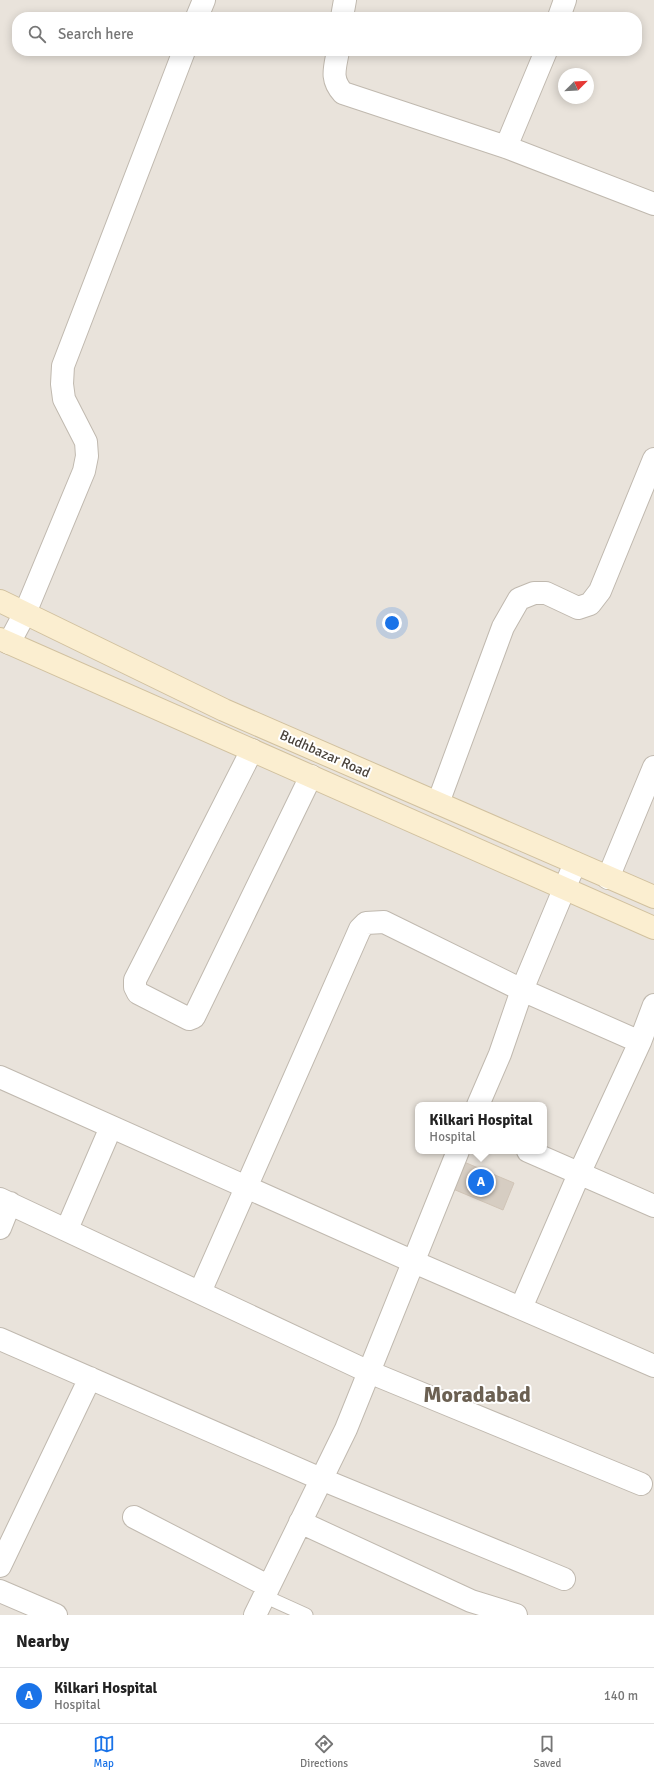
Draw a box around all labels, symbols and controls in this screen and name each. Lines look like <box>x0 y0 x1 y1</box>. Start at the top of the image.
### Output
search box <box>12 12 642 56</box>
icon: search <box>26 23 48 45</box>
text: Search here <box>58 25 134 43</box>
north arrow <box>558 68 594 104</box>
your location <box>382 613 402 633</box>
street label: Budhbazar Road <box>277 726 373 782</box>
popup <box>415 1102 547 1154</box>
text: Kilkari Hospital <box>429 1111 533 1129</box>
text: Hospital <box>429 1129 476 1145</box>
pin: A <box>468 1167 494 1197</box>
district label: Moradabad <box>423 1381 531 1408</box>
text: Nearby <box>16 1631 69 1652</box>
text: Kilkari Hospital <box>54 1679 157 1697</box>
text: A <box>25 1688 33 1704</box>
text: 140 m <box>604 1688 638 1704</box>
text: Hospital <box>54 1697 101 1713</box>
tab: Map <box>93 1733 115 1770</box>
tab: Directions <box>300 1733 348 1770</box>
tab: Saved <box>534 1733 561 1770</box>

